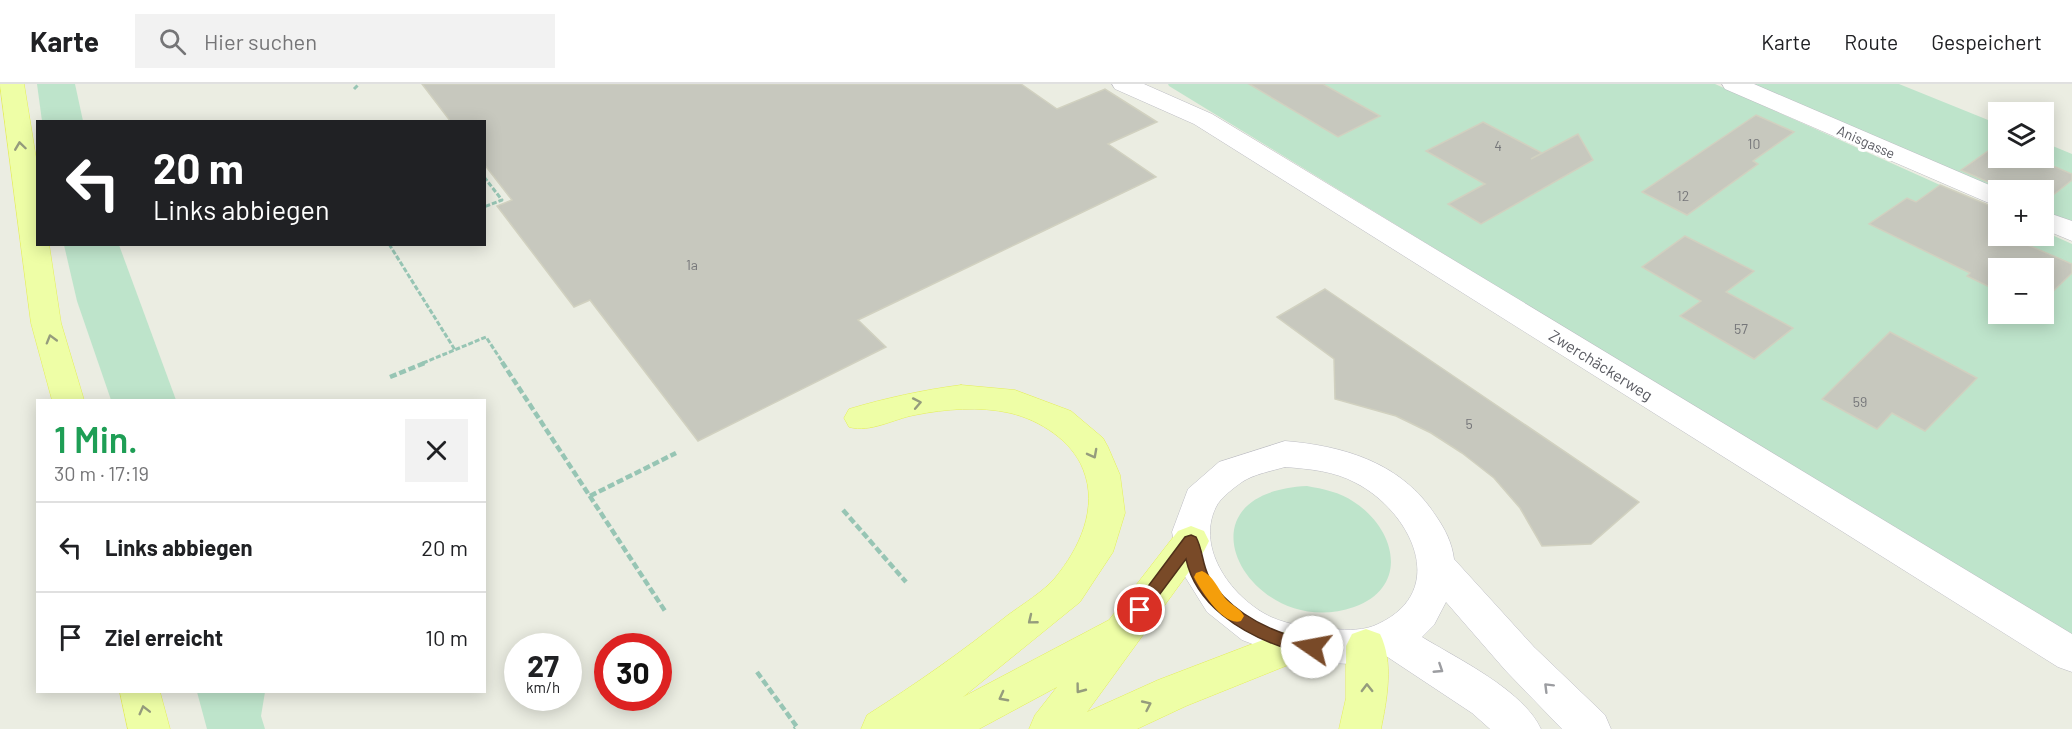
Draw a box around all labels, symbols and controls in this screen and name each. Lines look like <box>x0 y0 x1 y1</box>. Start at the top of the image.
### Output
search box <box>135 14 555 68</box>
text: Karte <box>30 24 99 58</box>
icon: search <box>156 25 189 58</box>
text: Hier suchen <box>204 28 317 54</box>
text: Karte <box>1761 29 1811 54</box>
text: Route <box>1844 29 1898 54</box>
text: Gespeichert <box>1931 29 2042 54</box>
map controls <box>1988 102 2054 324</box>
button: layers <box>1988 102 2054 168</box>
street label: Anisgasse <box>1835 121 1898 162</box>
house number: 10 <box>1748 135 1760 152</box>
house number: 4 <box>1494 137 1502 154</box>
one-way arrow <box>15 142 27 151</box>
text: 20 m <box>153 142 244 192</box>
icon: left <box>54 144 132 222</box>
button: + <box>1988 180 2054 246</box>
house number: 12 <box>1677 187 1689 204</box>
text: Links abbiegen <box>153 193 329 225</box>
house number: 1a <box>686 256 698 273</box>
button: − <box>1988 258 2054 324</box>
house number: 57 <box>1734 320 1748 337</box>
street label: Zwerchäckerweg <box>1546 325 1657 404</box>
one-way arrow <box>46 334 58 345</box>
house number: 59 <box>1853 393 1867 410</box>
one-way arrow <box>912 397 922 410</box>
house number: 5 <box>1465 415 1473 432</box>
text: 1 Min. <box>54 417 138 460</box>
button: close <box>405 419 468 482</box>
one-way arrow <box>1086 448 1097 459</box>
text: 30 m · 17:19 <box>54 461 149 485</box>
icon: left <box>54 531 87 564</box>
text: Links abbiegen <box>105 534 253 560</box>
text: 20 m <box>421 534 468 560</box>
pin <box>1114 584 1165 635</box>
icon: arrive <box>1123 593 1156 626</box>
one-way arrow <box>1028 612 1039 623</box>
position arrow <box>1280 615 1344 679</box>
icon: arrive <box>54 621 87 654</box>
text: Ziel erreicht <box>105 624 223 650</box>
text: 10 m <box>425 624 468 650</box>
speed limit sign: 30 <box>594 633 672 711</box>
text: 27 <box>527 647 559 683</box>
one-way arrow <box>1432 662 1443 673</box>
text: km/h <box>526 678 560 696</box>
one-way arrow <box>1076 682 1087 693</box>
one-way arrow <box>1360 683 1373 692</box>
one-way arrow <box>1545 684 1556 695</box>
one-way arrow <box>999 690 1009 701</box>
one-way arrow <box>1140 700 1151 712</box>
one-way arrow <box>139 705 152 715</box>

